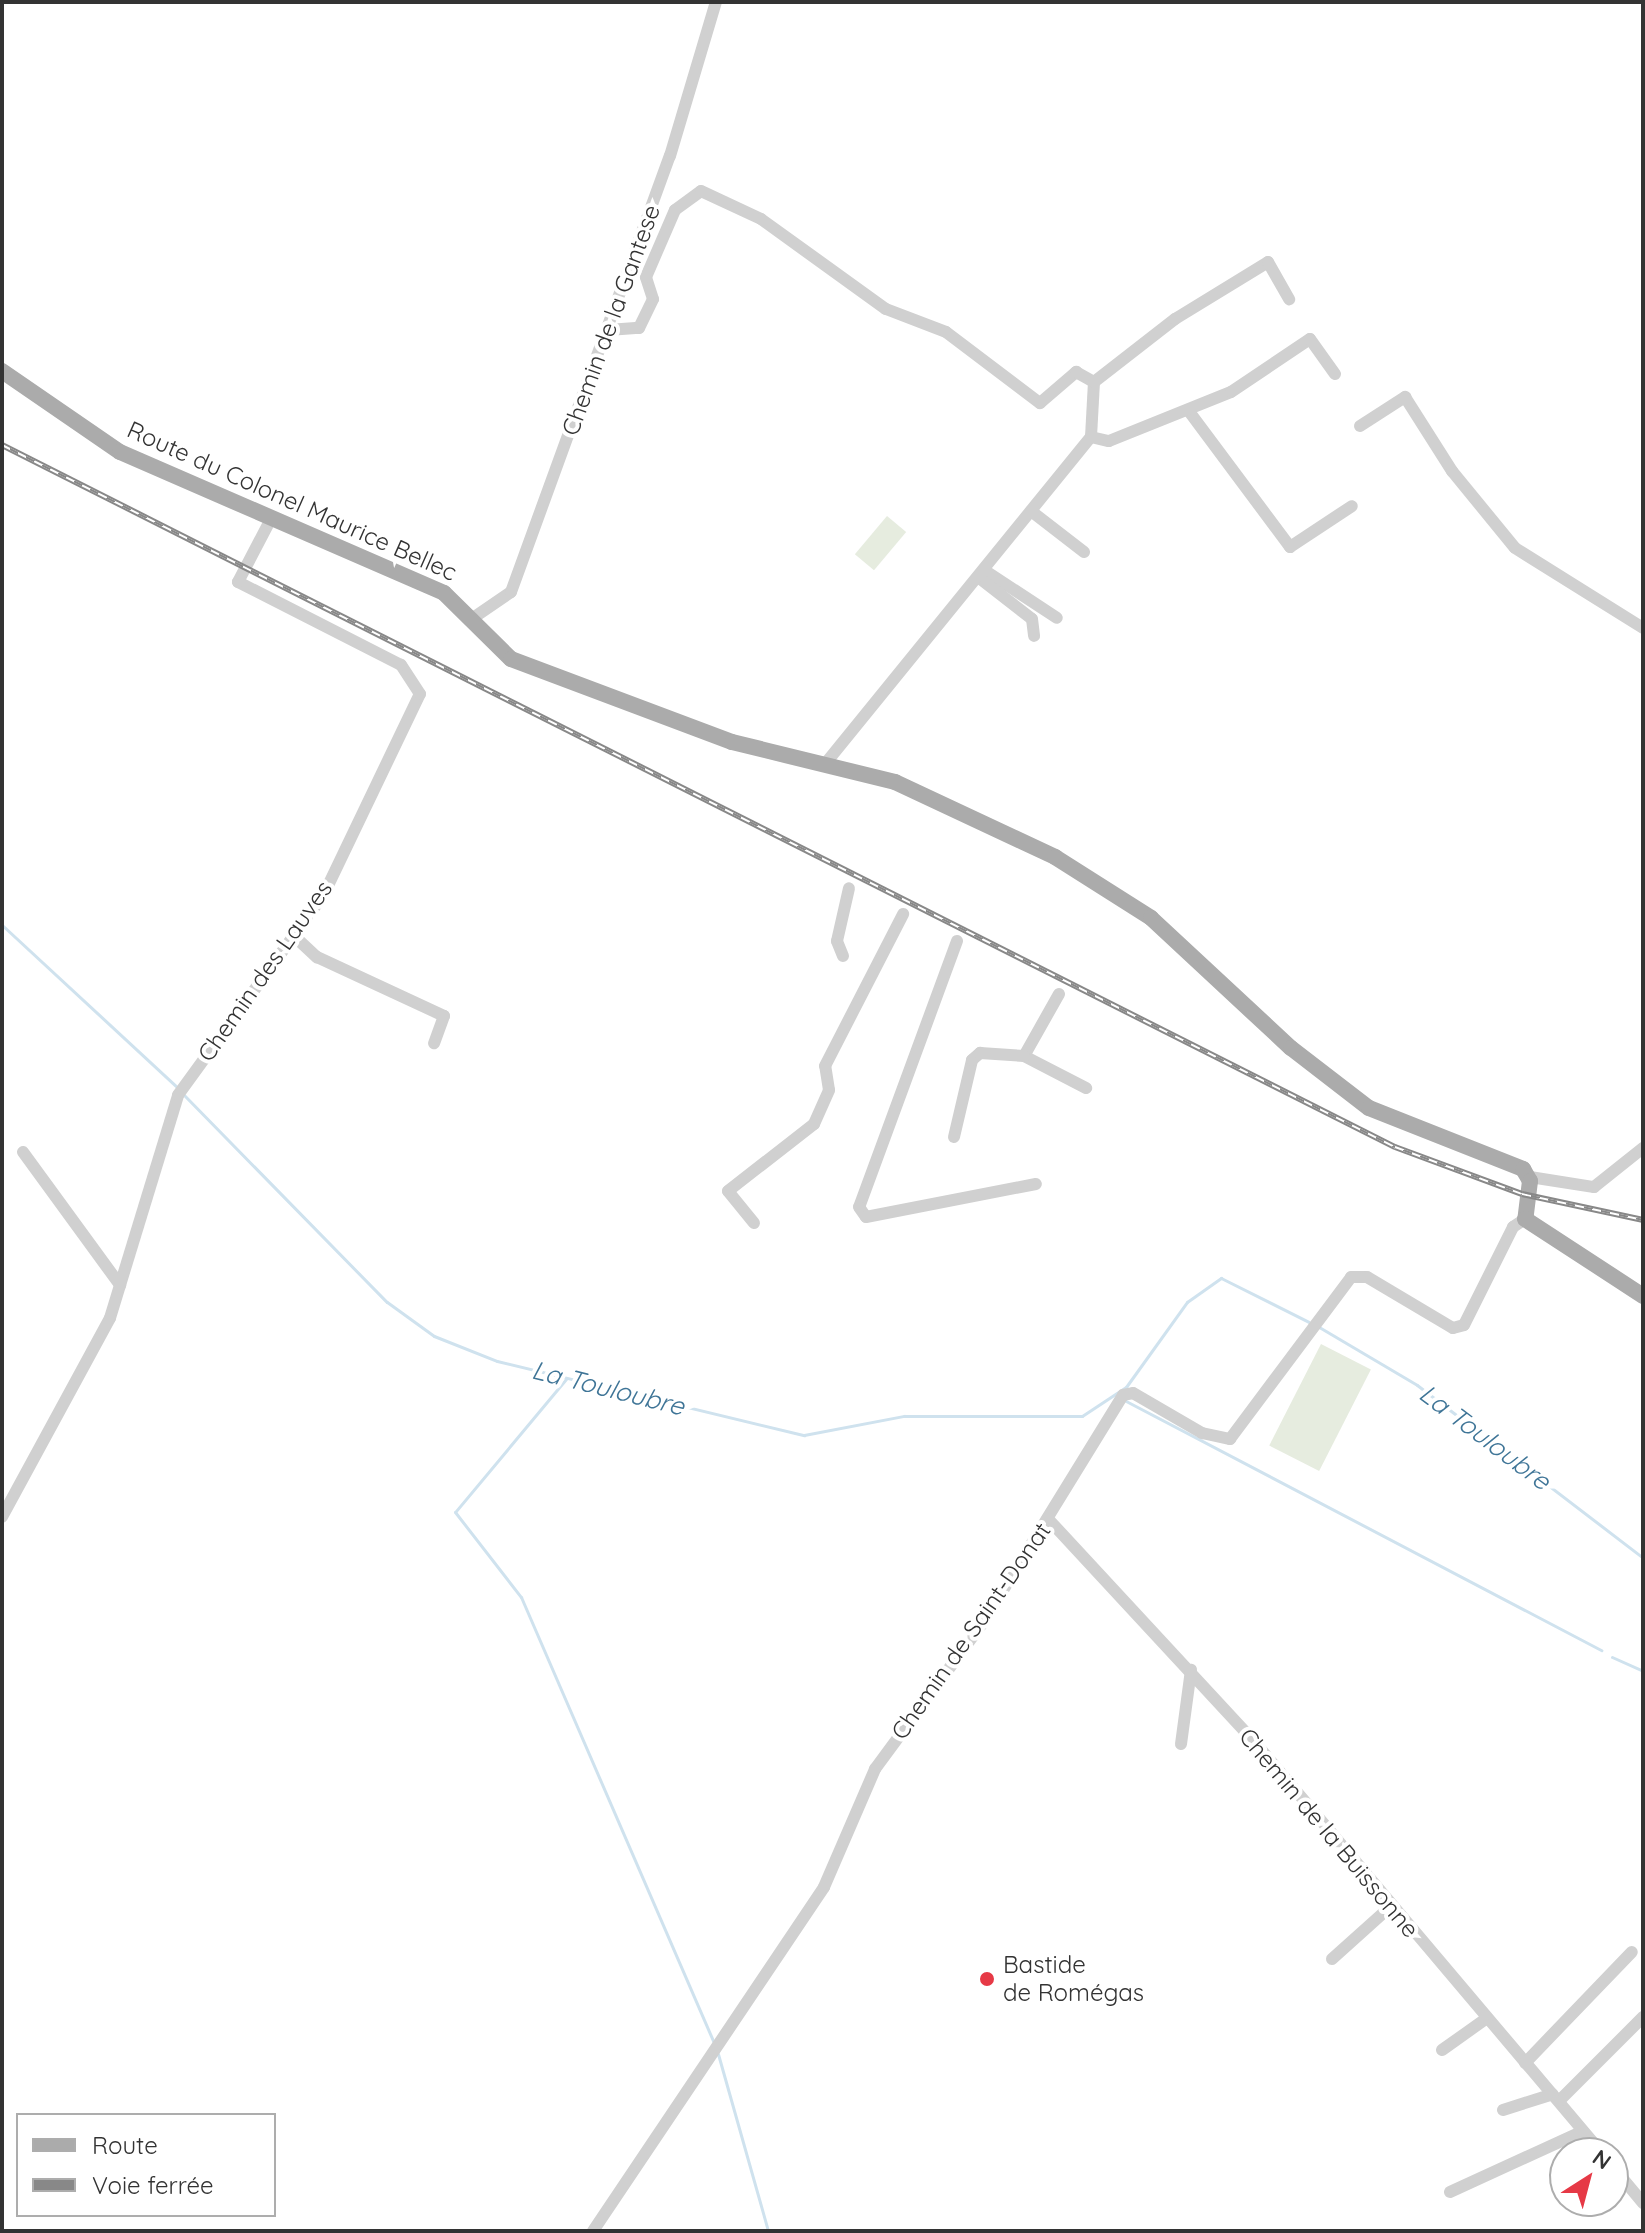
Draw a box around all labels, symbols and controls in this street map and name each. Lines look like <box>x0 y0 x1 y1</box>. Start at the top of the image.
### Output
street label: Chemin de la Gantese <box>556 201 666 439</box>
street label: Route du Colonel Maurice Bellec <box>123 415 461 587</box>
street label: Chemin des Lauves <box>192 875 338 1067</box>
water label: La Touloubre <box>529 1354 687 1422</box>
water label: La Touloubre <box>1413 1378 1557 1496</box>
street label: Chemin de Saint-Donat <box>885 1517 1057 1745</box>
street label: Chemin de la Buissonne <box>1233 1723 1425 1943</box>
place label: Bastide de Romégas <box>1003 1951 1144 2007</box>
marker: Bastide de Romégas <box>978 1970 996 1988</box>
legend <box>16 2113 276 2217</box>
text: Route <box>92 2130 158 2160</box>
north arrow <box>1549 2137 1629 2217</box>
text: N <box>1587 2143 1617 2175</box>
text: Voie ferrée <box>92 2170 214 2200</box>

